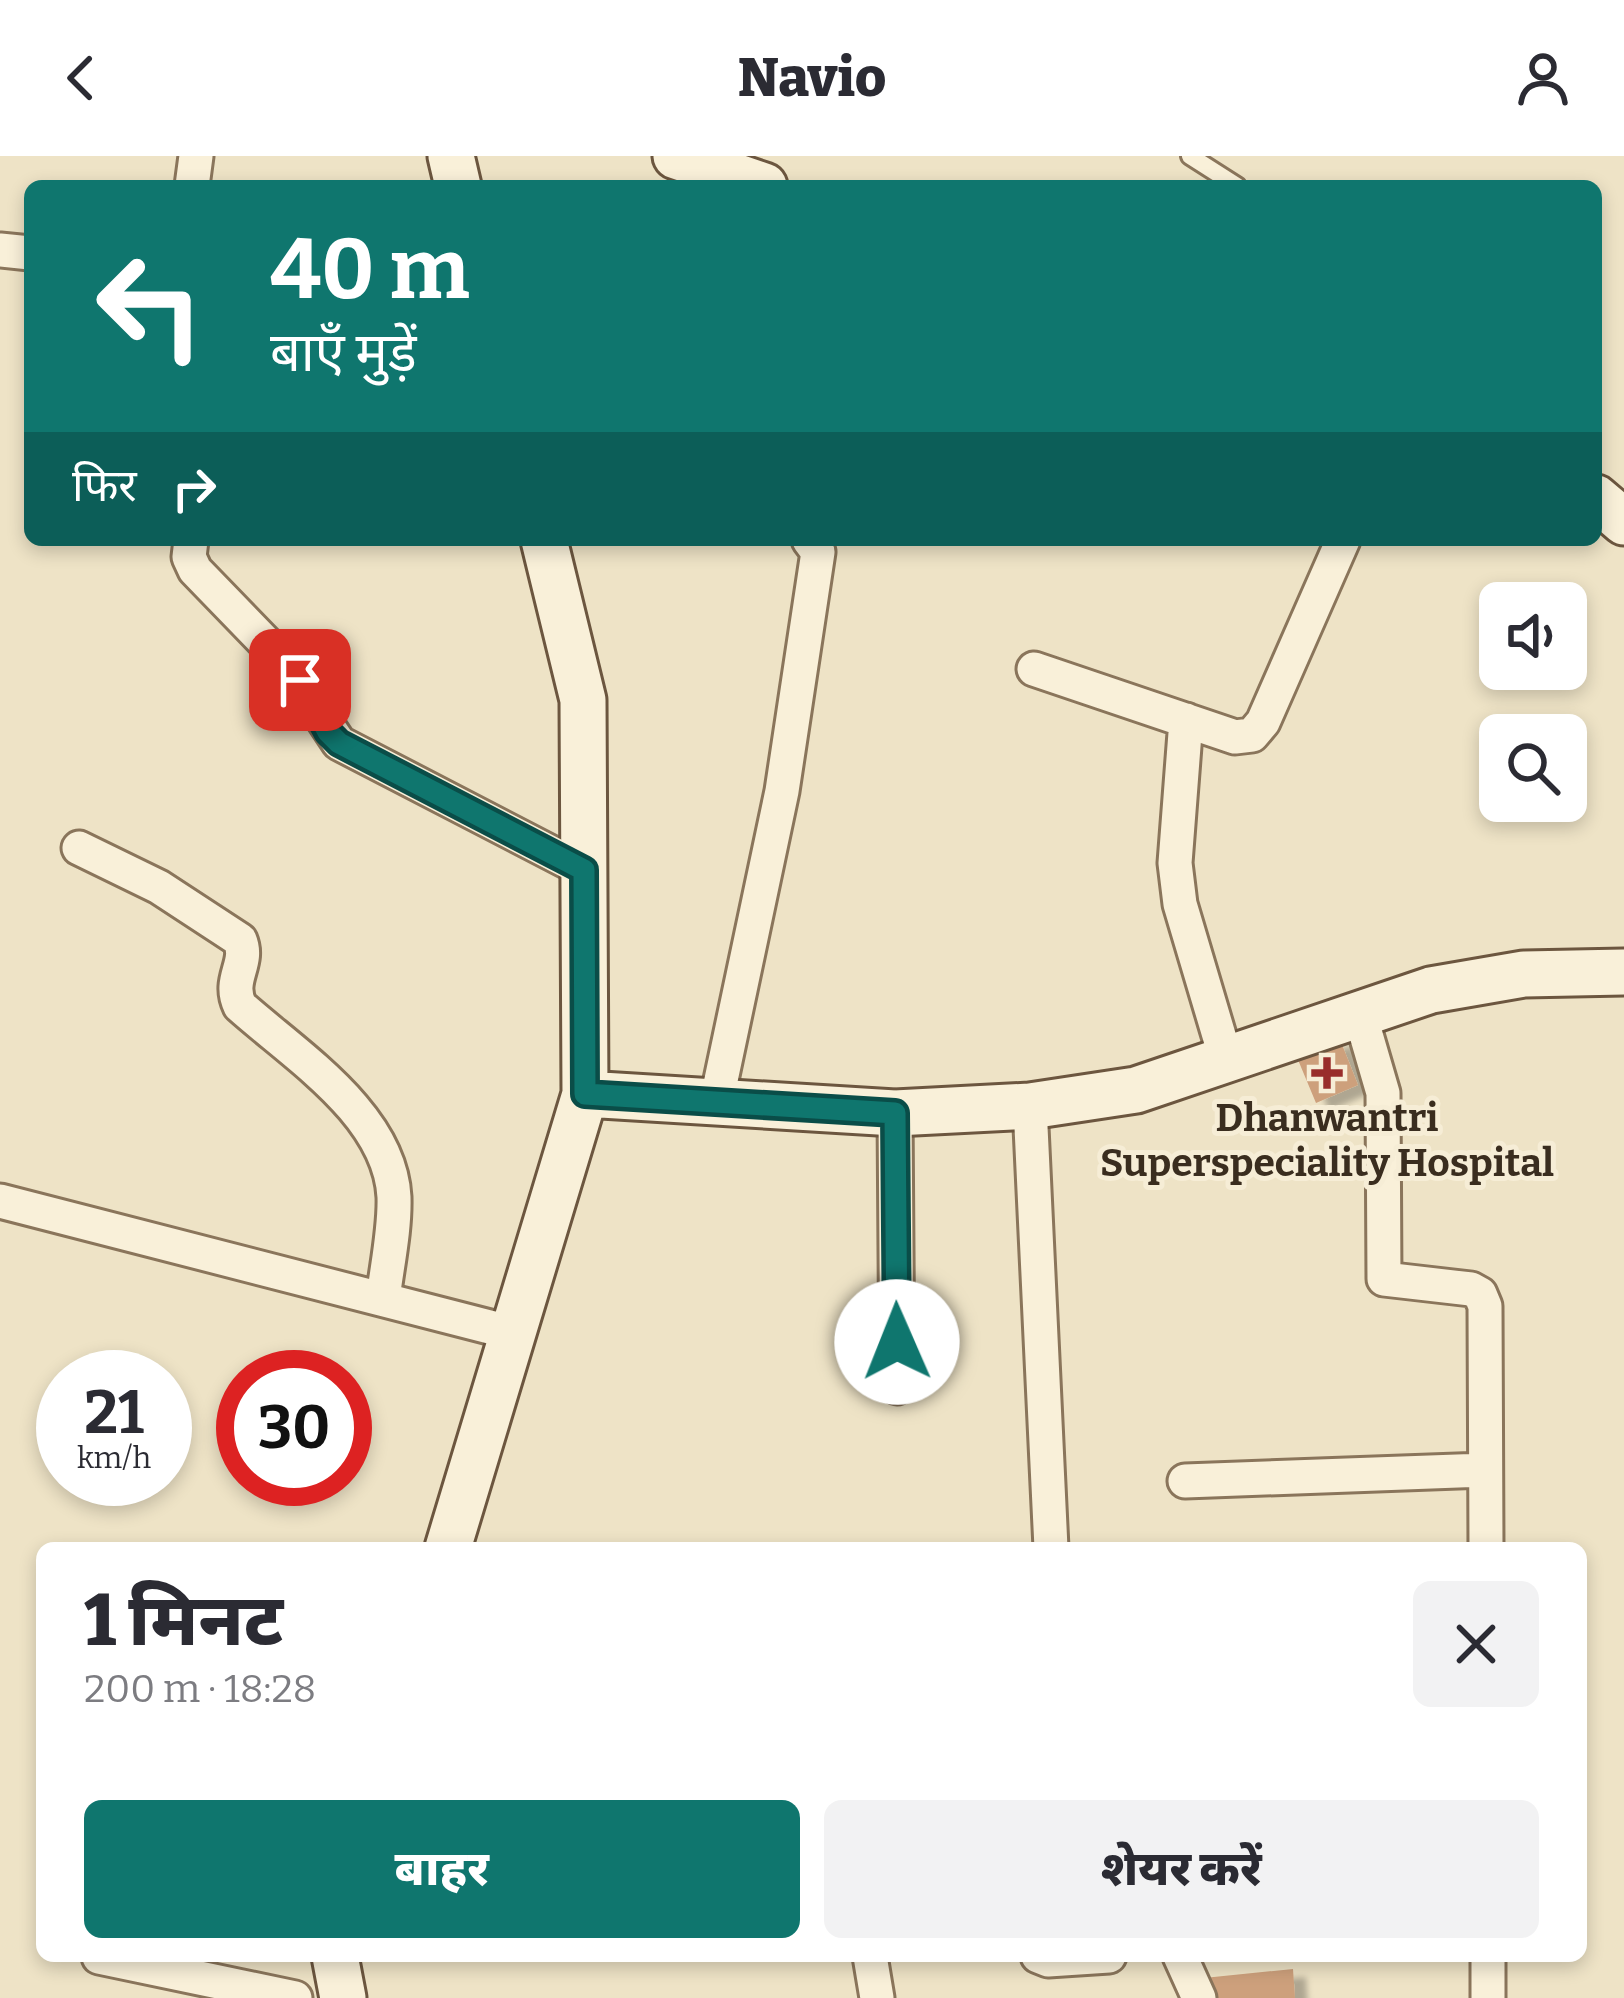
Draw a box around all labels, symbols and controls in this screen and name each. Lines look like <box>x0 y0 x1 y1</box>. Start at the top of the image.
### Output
icon: back <box>48 45 114 111</box>
icon: person <box>1510 45 1576 111</box>
text: Navio <box>738 46 886 110</box>
text: 40 m <box>270 219 470 320</box>
icon: left <box>72 228 228 384</box>
text: बाएँ मुड़ें <box>270 321 417 385</box>
icon: right <box>161 456 227 522</box>
text: फिर <box>72 459 137 513</box>
map controls <box>1479 582 1587 822</box>
button: sound <box>1479 582 1587 690</box>
pin <box>249 629 351 731</box>
icon: arrive <box>267 647 333 713</box>
button: search <box>1479 714 1587 822</box>
marker: Dhanwantri Superspeciality Hospital <box>1311 1057 1343 1089</box>
place label: Dhanwantri Superspeciality Hospital <box>1100 1095 1554 1186</box>
position arrow <box>834 1279 960 1405</box>
speed limit sign: 30 <box>216 1350 372 1506</box>
text: 21 <box>84 1377 144 1449</box>
text: km/h <box>77 1440 151 1476</box>
text: 1 मिनट <box>84 1578 283 1664</box>
button: close <box>1413 1581 1539 1707</box>
text: 200 m · 18:28 <box>84 1666 316 1712</box>
button: बाहर <box>84 1800 800 1938</box>
button: शेयर करें <box>824 1800 1539 1938</box>

